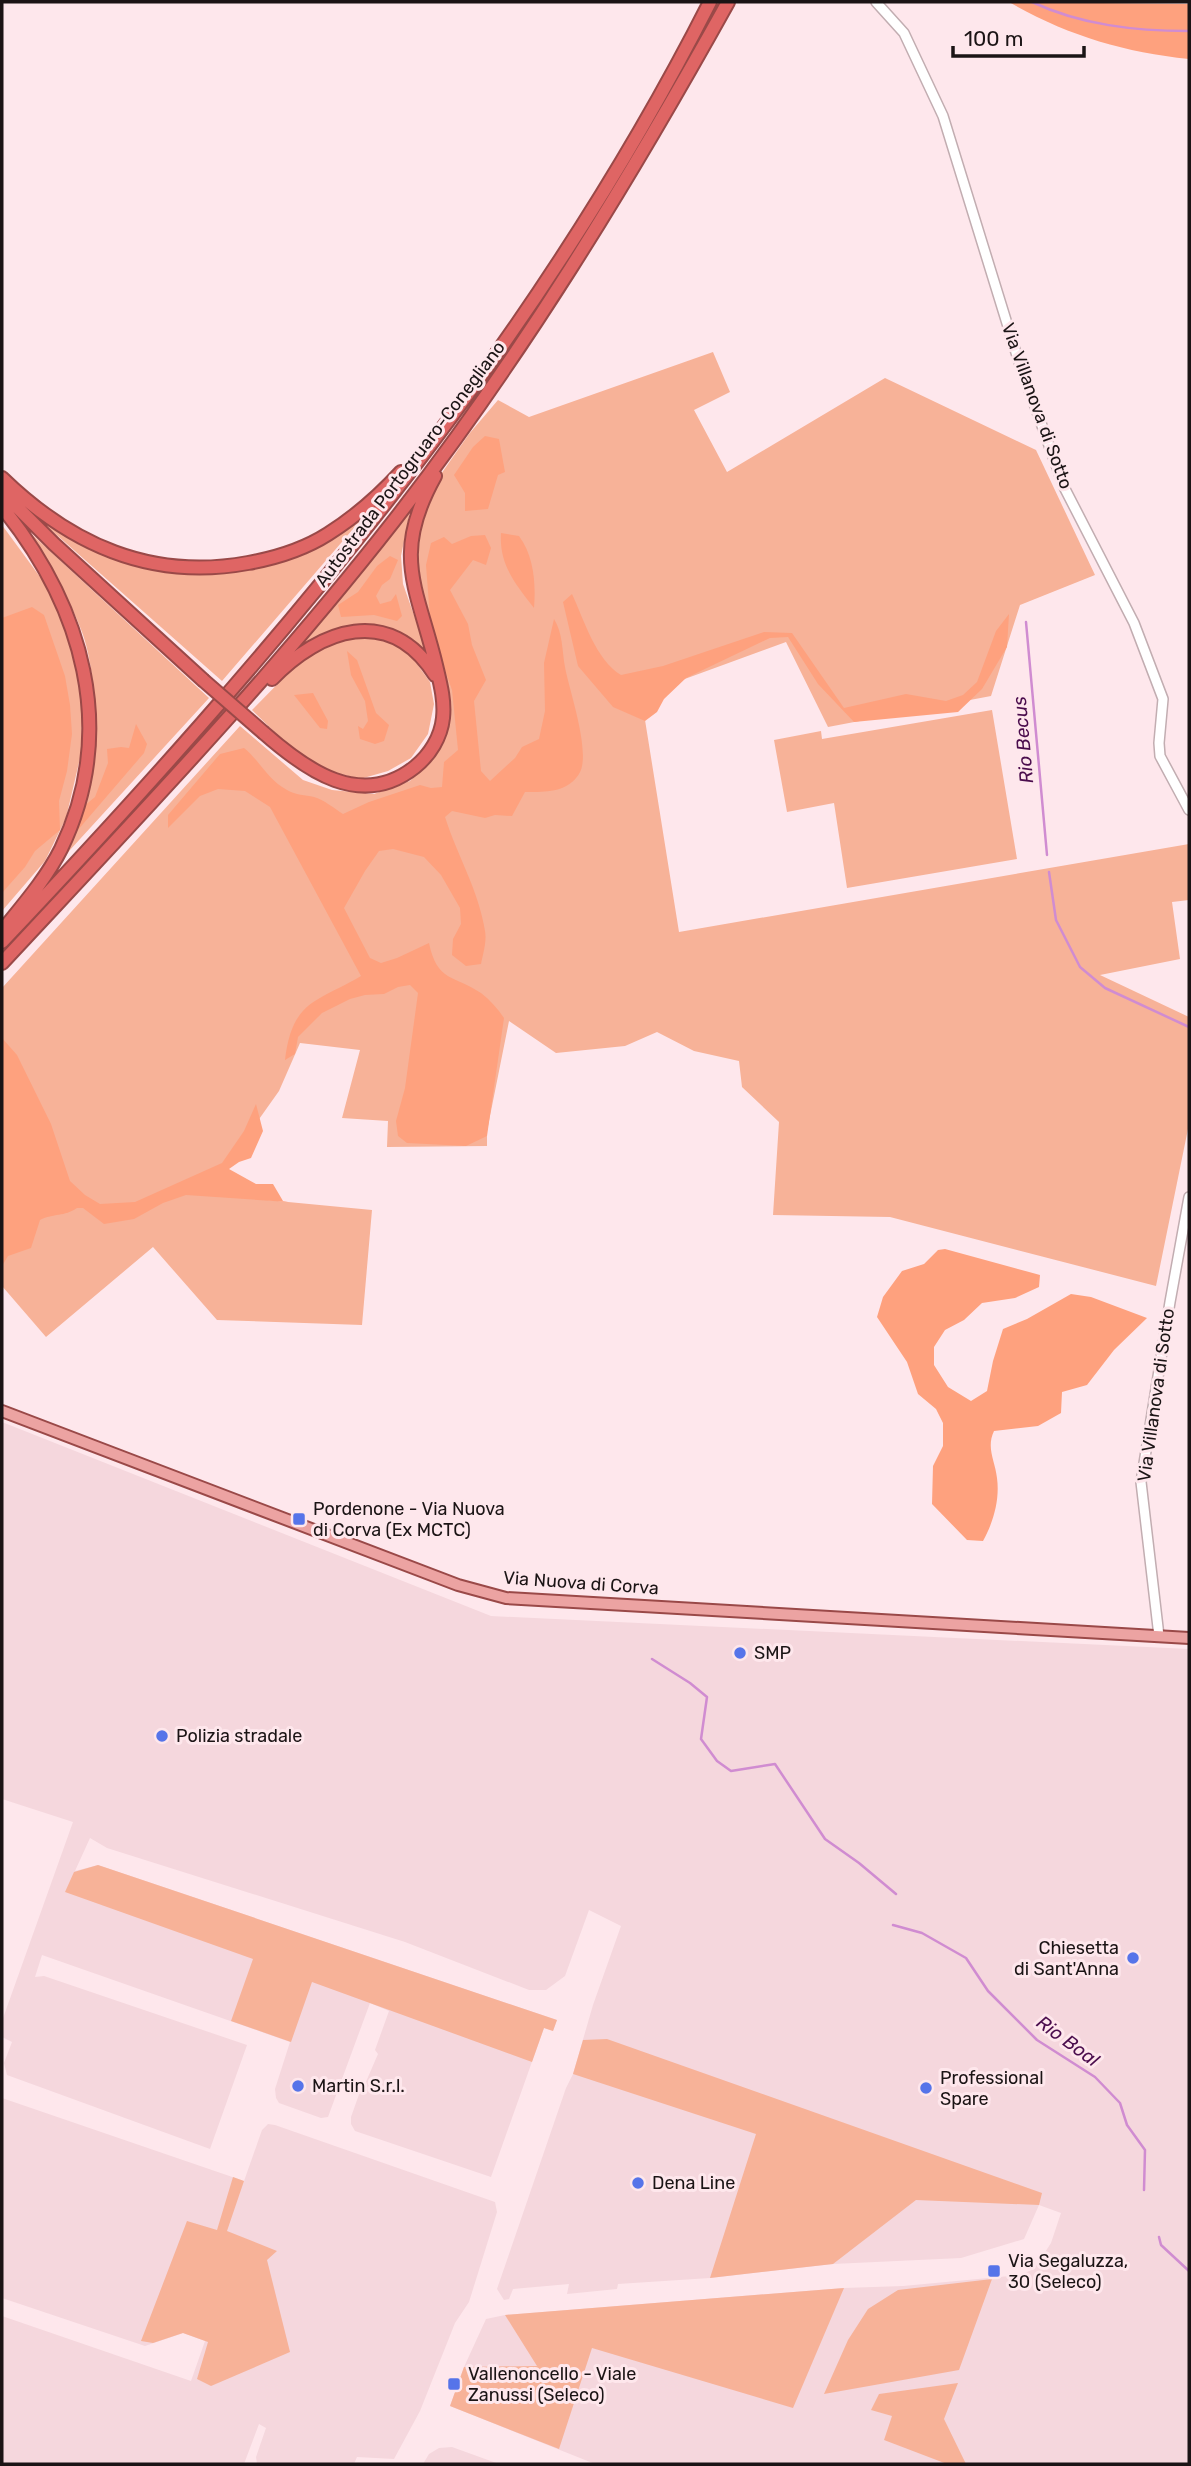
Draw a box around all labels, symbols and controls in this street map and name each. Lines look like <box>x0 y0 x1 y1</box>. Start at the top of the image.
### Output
scale bar <box>953 14 1084 58</box>
text: 100 m <box>964 26 1023 51</box>
street label: Via Villanova di Sotto <box>997 320 1077 492</box>
street label: Autostrada Portogruaro-Conegliano <box>310 337 510 591</box>
water label: Rio Becus <box>1008 695 1038 785</box>
street label: Via Villanova di Sotto <box>1133 1307 1179 1483</box>
place label: Pordenone - Via Nuova di Corva (Ex MCTC) <box>313 1498 505 1541</box>
marker: Pordenone - Via Nuova di Corva (Ex MCTC) <box>291 1511 307 1527</box>
street label: Via Nuova di Corva <box>502 1567 660 1599</box>
place label: SMP <box>754 1642 791 1664</box>
marker: SMP <box>732 1645 748 1661</box>
place label: Polizia stradale <box>176 1725 302 1747</box>
marker: Polizia stradale <box>154 1728 170 1744</box>
place label: Chiesetta di Sant'Anna <box>1014 1937 1119 1980</box>
marker: Chiesetta di Sant'Anna <box>1125 1950 1141 1966</box>
water label: Rio Boal <box>1032 2011 1104 2072</box>
place label: Professional Spare <box>940 2067 1044 2110</box>
place label: Martin S.r.l. <box>312 2075 405 2097</box>
marker: Martin S.r.l. <box>290 2078 306 2094</box>
marker: Professional Spare <box>918 2080 934 2096</box>
place label: Dena Line <box>652 2172 735 2194</box>
marker: Dena Line <box>630 2175 646 2191</box>
place label: Via Segaluzza, 30 (Seleco) <box>1008 2250 1128 2293</box>
marker: Via Segaluzza, 30 (Seleco) <box>986 2263 1002 2279</box>
place label: Vallenoncello - Viale Zanussi (Seleco) <box>468 2363 636 2406</box>
marker: Vallenoncello - Viale Zanussi (Seleco) <box>446 2376 462 2392</box>

